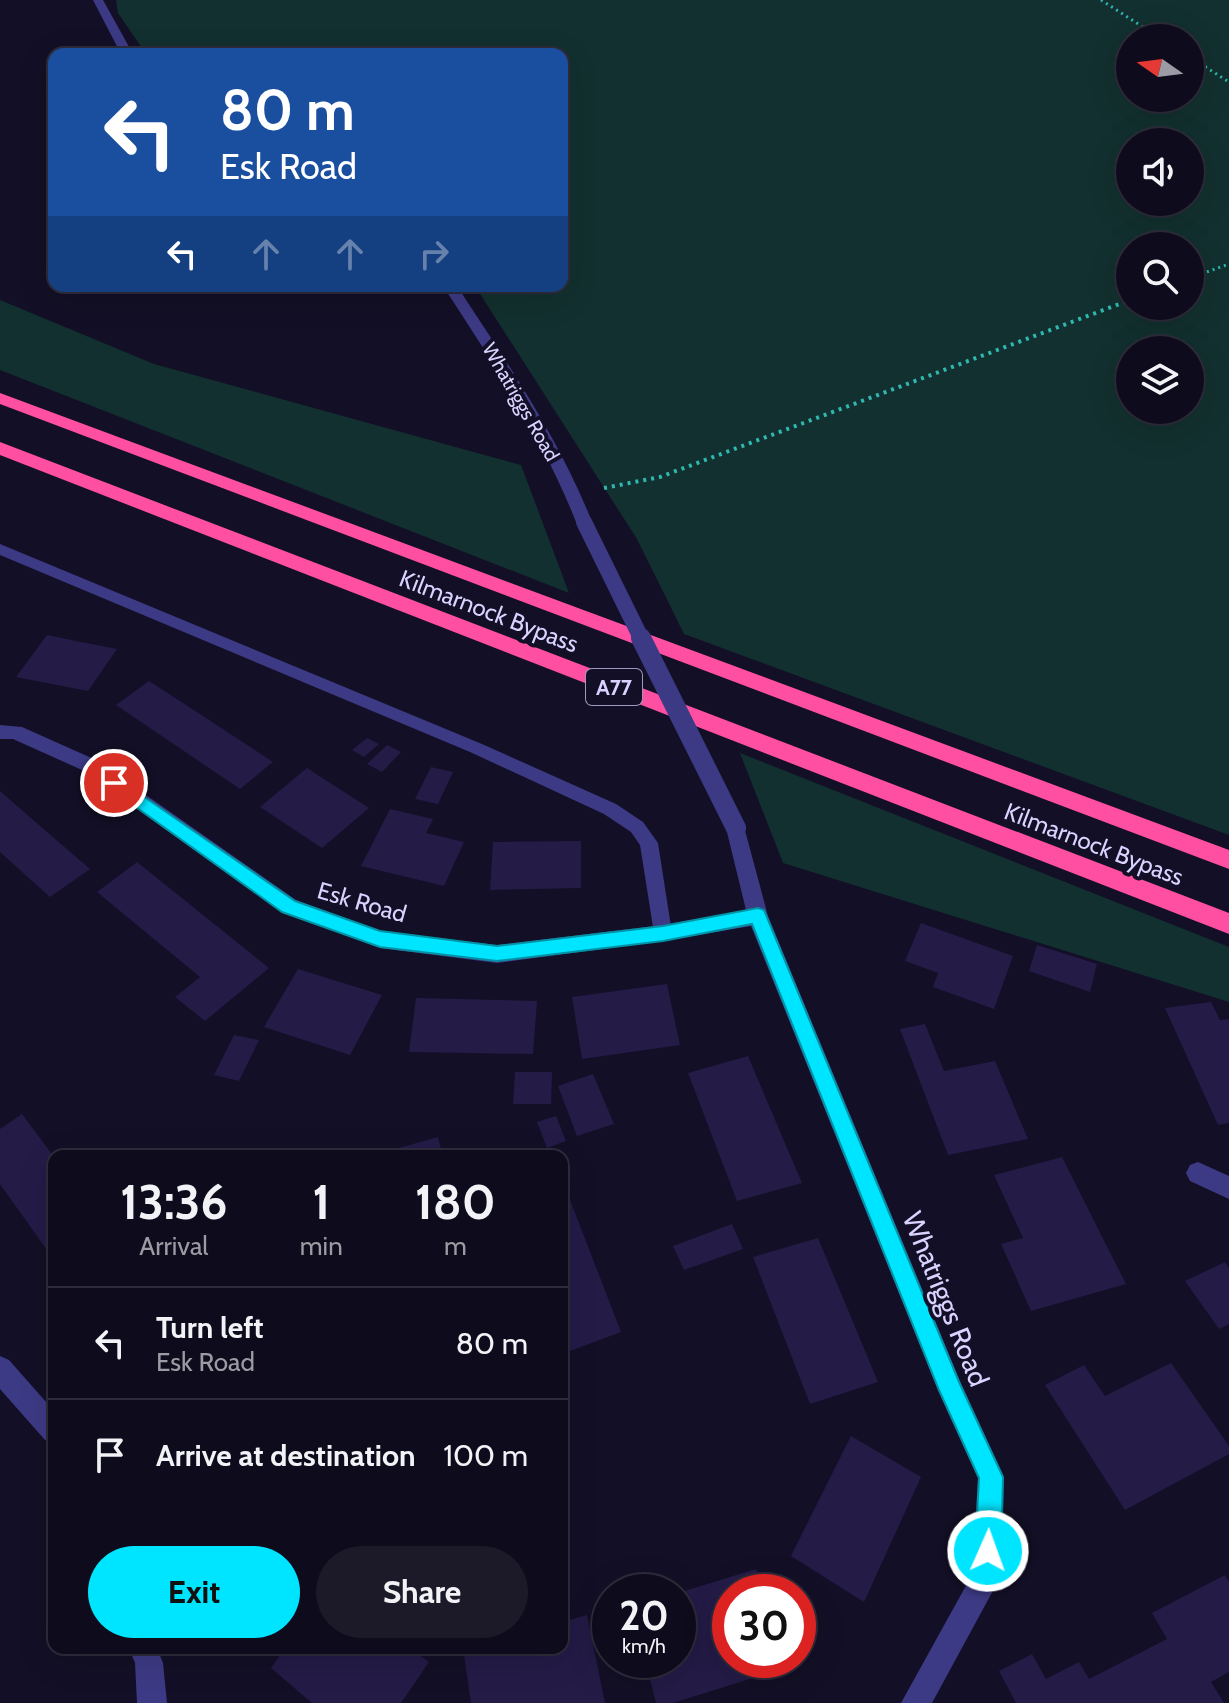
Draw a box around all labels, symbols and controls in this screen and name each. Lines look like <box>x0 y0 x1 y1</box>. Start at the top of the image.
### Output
north arrow <box>1116 24 1204 112</box>
map controls <box>1116 24 1204 424</box>
text: 80 m <box>220 76 355 144</box>
icon: left <box>88 80 192 184</box>
button: sound <box>1116 128 1204 216</box>
text: Esk Road <box>220 144 357 188</box>
icon: left <box>160 232 204 276</box>
icon: ahead <box>244 232 288 276</box>
icon: ahead <box>328 232 372 276</box>
icon: right <box>412 232 456 276</box>
button: search <box>1116 232 1204 320</box>
button: layers <box>1116 336 1204 424</box>
street label: Whatriggs Road <box>477 339 565 465</box>
street label: Kilmarnock Bypass <box>395 564 583 659</box>
road number: A77 <box>586 669 642 705</box>
pin <box>80 749 148 817</box>
icon: arrive <box>92 761 136 805</box>
street label: Kilmarnock Bypass <box>1000 797 1188 892</box>
street label: Esk Road <box>314 875 410 929</box>
text: 13:36 <box>120 1173 227 1231</box>
text: 1 <box>312 1173 330 1231</box>
text: 180 <box>415 1173 496 1231</box>
street label: Whatriggs Road <box>895 1207 997 1391</box>
text: Arrival <box>139 1230 209 1262</box>
text: min <box>300 1230 343 1262</box>
text: m <box>444 1230 467 1262</box>
text: Turn left <box>156 1309 264 1346</box>
icon: left <box>88 1321 132 1365</box>
text: 80 m <box>456 1325 528 1362</box>
text: Esk Road <box>156 1346 255 1378</box>
icon: arrive <box>88 1433 132 1477</box>
text: Arrive at destination <box>156 1437 416 1474</box>
text: 100 m <box>443 1437 528 1474</box>
position arrow <box>946 1509 1030 1593</box>
button: Exit <box>88 1546 300 1638</box>
button: Share <box>316 1546 528 1638</box>
speed limit sign: 30 <box>712 1574 816 1678</box>
text: 20 <box>619 1591 669 1640</box>
text: km/h <box>622 1634 666 1658</box>

